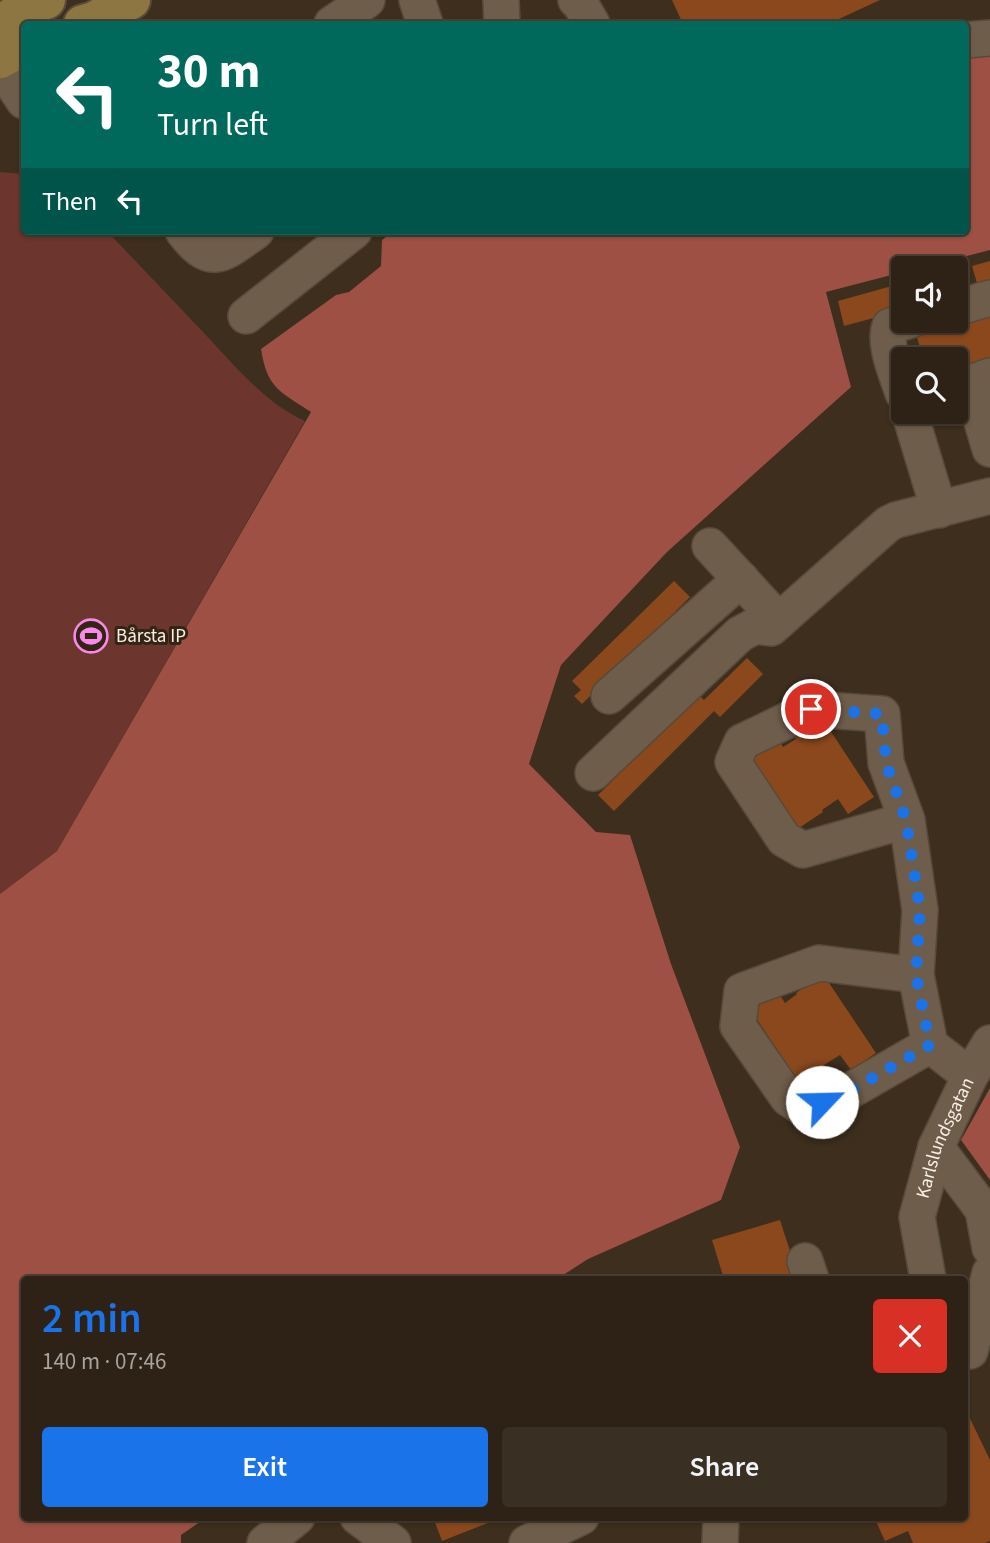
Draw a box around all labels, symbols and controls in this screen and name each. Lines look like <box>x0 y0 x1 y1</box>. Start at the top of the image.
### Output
text: 30 m <box>157 37 261 107</box>
icon: left <box>42 49 133 140</box>
text: Turn left <box>157 102 268 148</box>
icon: left <box>111 182 149 220</box>
text: Then <box>42 183 97 220</box>
map controls <box>891 256 968 424</box>
button: sound <box>891 256 968 333</box>
button: search <box>891 347 968 424</box>
sports icon: Bårsta IP <box>72 617 110 655</box>
place label: Bårsta IP <box>116 623 186 650</box>
pin <box>781 679 841 739</box>
icon: arrive <box>792 690 830 728</box>
position arrow <box>785 1065 859 1139</box>
street label: Karlslundsgatan <box>909 1073 981 1202</box>
text: 2 min <box>42 1289 142 1349</box>
button: close <box>873 1299 947 1373</box>
text: 140 m · 07:46 <box>42 1345 166 1378</box>
button: Exit <box>42 1427 488 1507</box>
button: Share <box>502 1427 947 1507</box>

